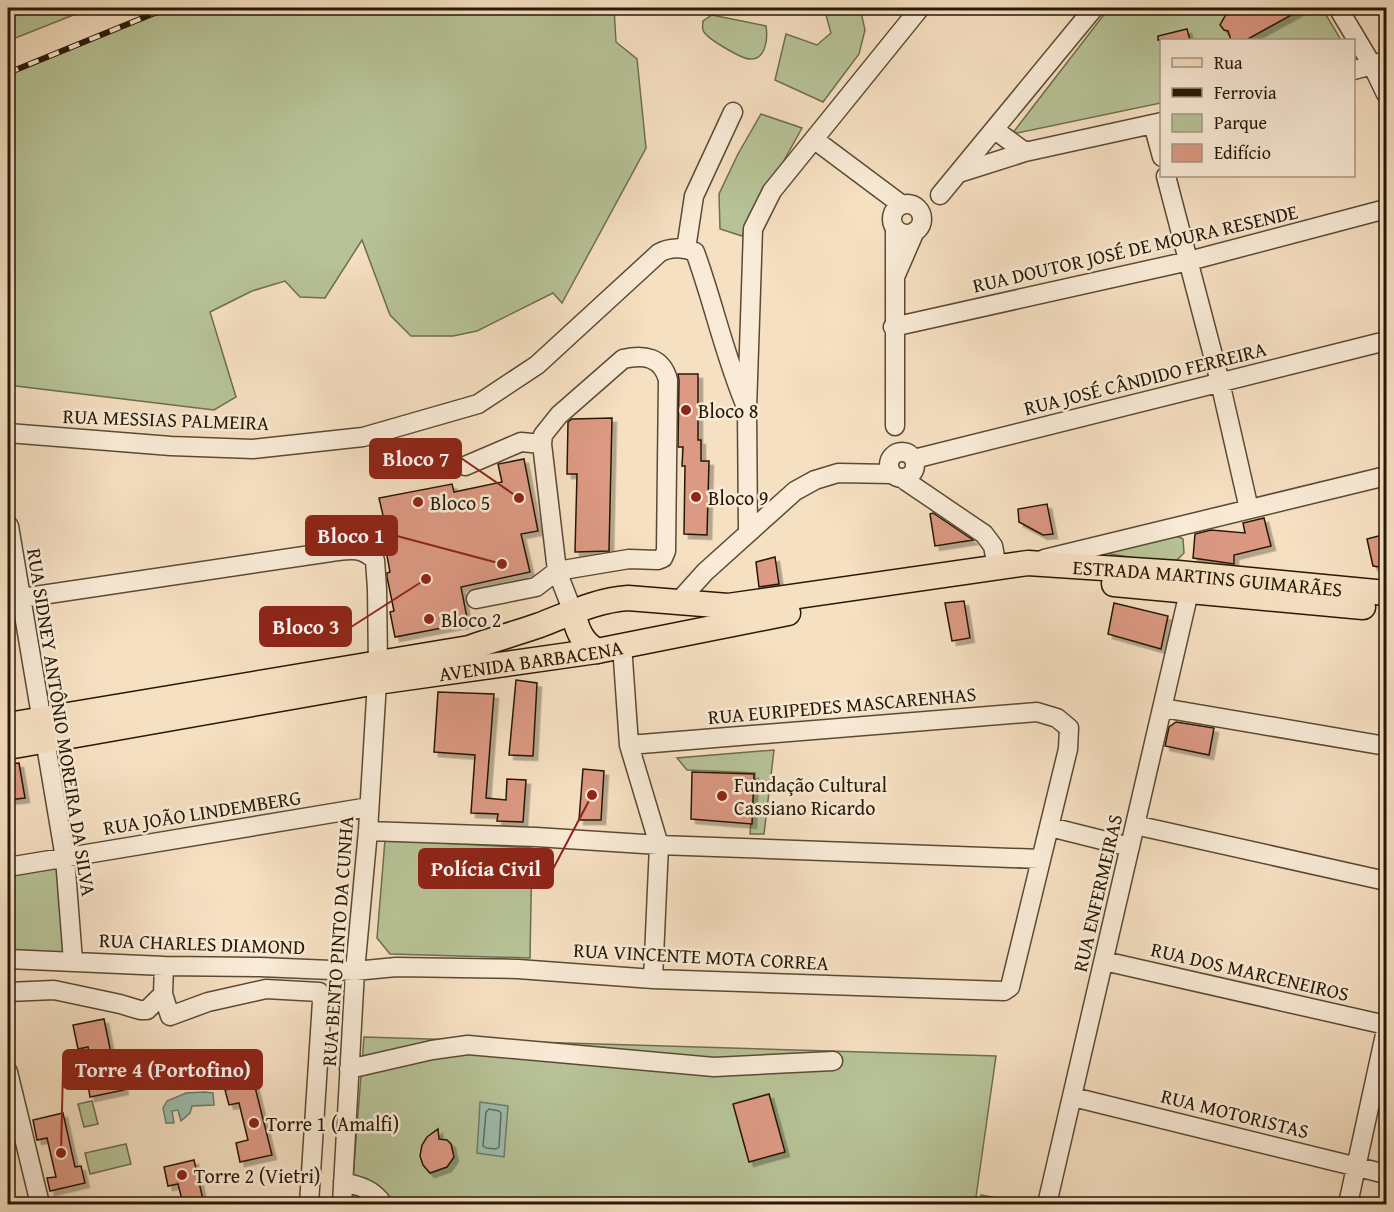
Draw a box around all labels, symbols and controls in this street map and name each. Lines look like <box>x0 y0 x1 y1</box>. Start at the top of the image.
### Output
legend <box>1160 39 1355 177</box>
text: Rua <box>1214 49 1243 76</box>
text: Ferrovia <box>1214 79 1277 106</box>
text: Parque <box>1214 109 1267 136</box>
text: Edifício <box>1214 139 1271 166</box>
street label: RUA DOUTOR JOSÉ DE MOURA RESENDE <box>969 196 1301 300</box>
street label: RUA JOSÉ CÂNDIDO FERREIRA <box>1021 334 1269 422</box>
place label: Bloco 8 <box>698 396 758 425</box>
street label: RUA MESSIAS PALMEIRA <box>62 401 270 437</box>
marker: Bloco 8 <box>679 403 693 417</box>
callout: Bloco 7 <box>370 439 461 478</box>
text: Bloco 7 <box>382 443 450 474</box>
place label: Bloco 9 <box>708 483 768 512</box>
place label: Bloco 5 <box>430 488 490 517</box>
marker: Bloco 9 <box>689 490 703 504</box>
marker: Bloco 5 <box>411 495 425 509</box>
callout: Bloco 1 <box>306 516 397 555</box>
text: Bloco 1 <box>317 520 385 551</box>
street label: RUA SIDNEY ANTÔNIO MOREIRA DA SILVA <box>20 546 104 898</box>
street label: ESTRADA MARTINS GUIMARÃES <box>1072 552 1344 603</box>
place label: Bloco 2 <box>441 605 501 634</box>
callout: Bloco 3 <box>260 607 351 646</box>
text: Bloco 3 <box>272 611 340 642</box>
marker: Bloco 2 <box>422 612 436 626</box>
street label: AVENIDA BARBACENA <box>437 632 625 688</box>
street label: RUA EURIPEDES MASCARENHAS <box>707 679 977 731</box>
place label: Fundação Cultural Cassiano Ricardo <box>734 770 888 822</box>
street label: RUA JOÃO LINDEMBERG <box>101 782 303 842</box>
marker: Fundação Cultural Cassiano Ricardo <box>715 789 729 803</box>
street label: RUA ENFERMEIRAS <box>1065 811 1129 975</box>
street label: RUA BENTO PINTO DA CUNHA <box>314 815 360 1067</box>
callout: Polícia Civil <box>419 849 553 888</box>
text: Polícia Civil <box>431 853 542 884</box>
street label: RUA CHARLES DIAMOND <box>98 925 306 961</box>
street label: RUA DOS MARCENEIROS <box>1148 934 1352 1008</box>
street label: RUA VINCENTE MOTA CORREA <box>573 935 829 977</box>
callout: Torre 4 (Portofino) <box>63 1050 262 1089</box>
text: Torre 4 (Portofino) <box>75 1054 251 1085</box>
street label: RUA MOTORISTAS <box>1158 1081 1312 1145</box>
place label: Torre 1 (Amalfi) <box>266 1109 399 1138</box>
marker: Torre 1 (Amalfi) <box>247 1116 261 1130</box>
place label: Torre 2 (Vietri) <box>194 1161 321 1190</box>
marker: Torre 2 (Vietri) <box>175 1168 189 1182</box>

